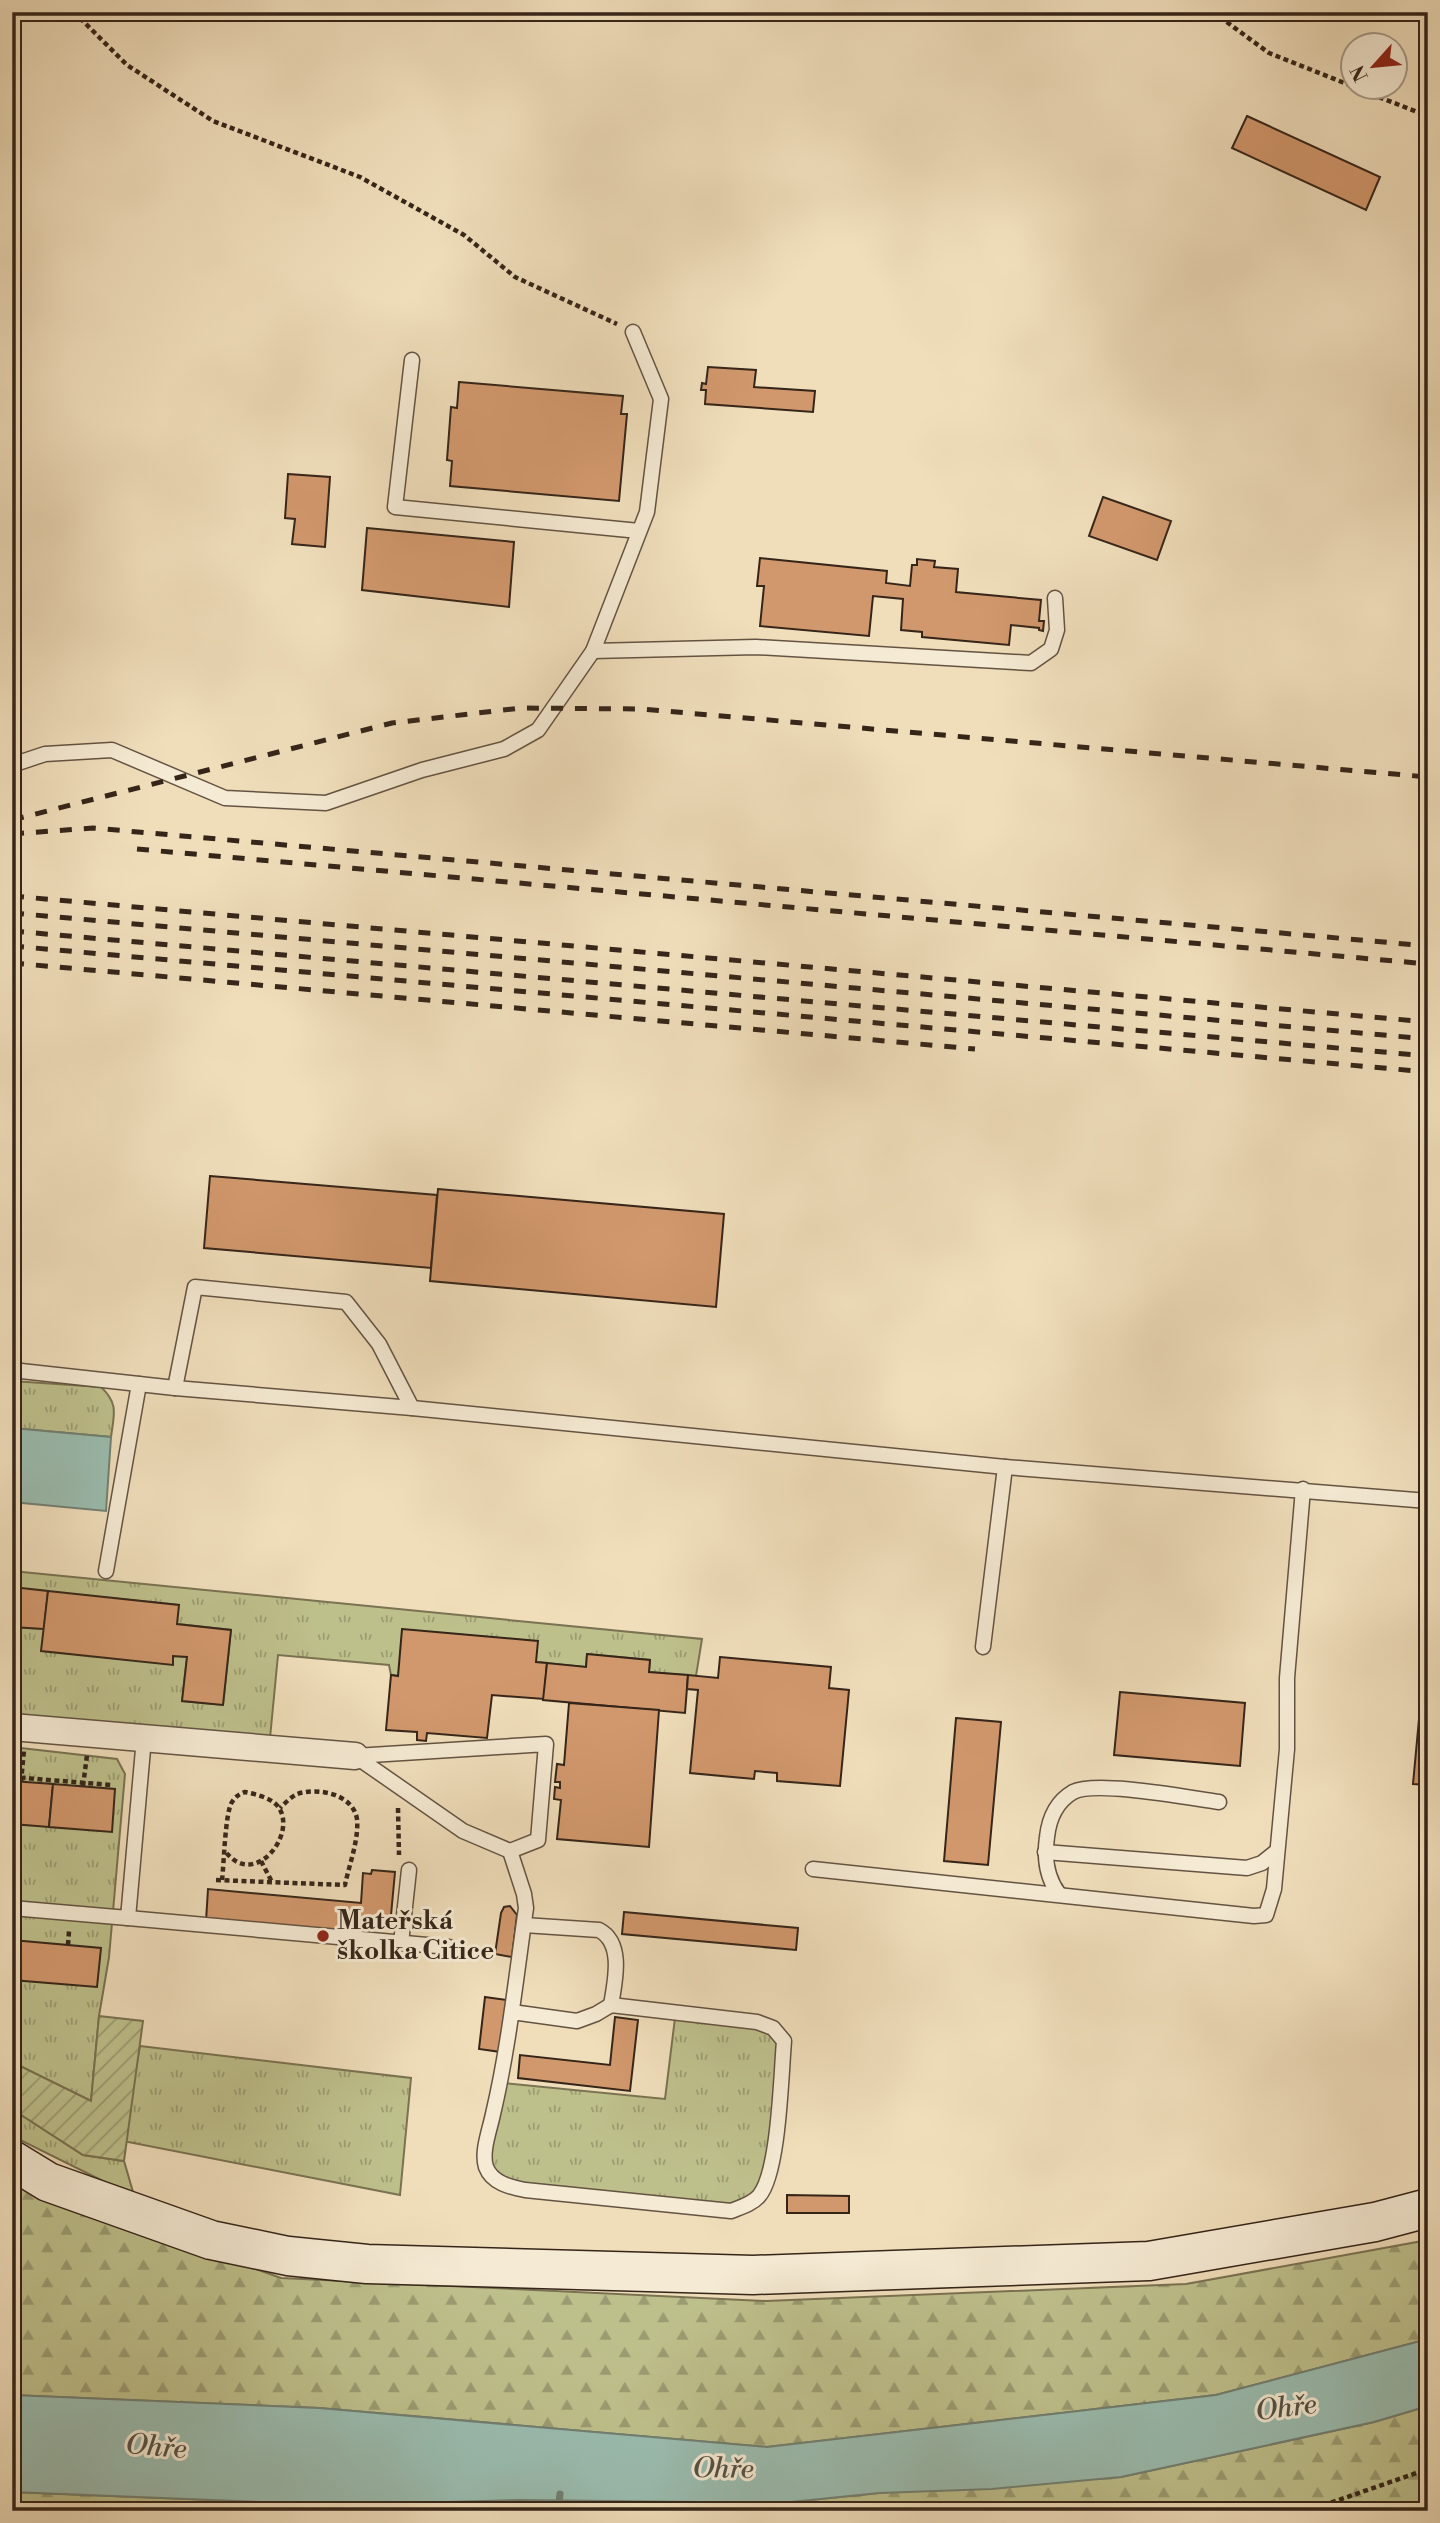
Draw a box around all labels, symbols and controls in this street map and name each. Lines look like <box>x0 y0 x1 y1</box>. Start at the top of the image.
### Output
north arrow <box>1338 32 1408 102</box>
text: N <box>1346 61 1374 85</box>
place label: Mateřská školka Citice <box>337 1905 494 1967</box>
marker: Mateřská školka Citice <box>315 1928 331 1944</box>
water label: Ohře <box>1253 2387 1319 2429</box>
water label: Ohře <box>124 2427 188 2467</box>
water label: Ohře <box>692 2451 754 2487</box>

